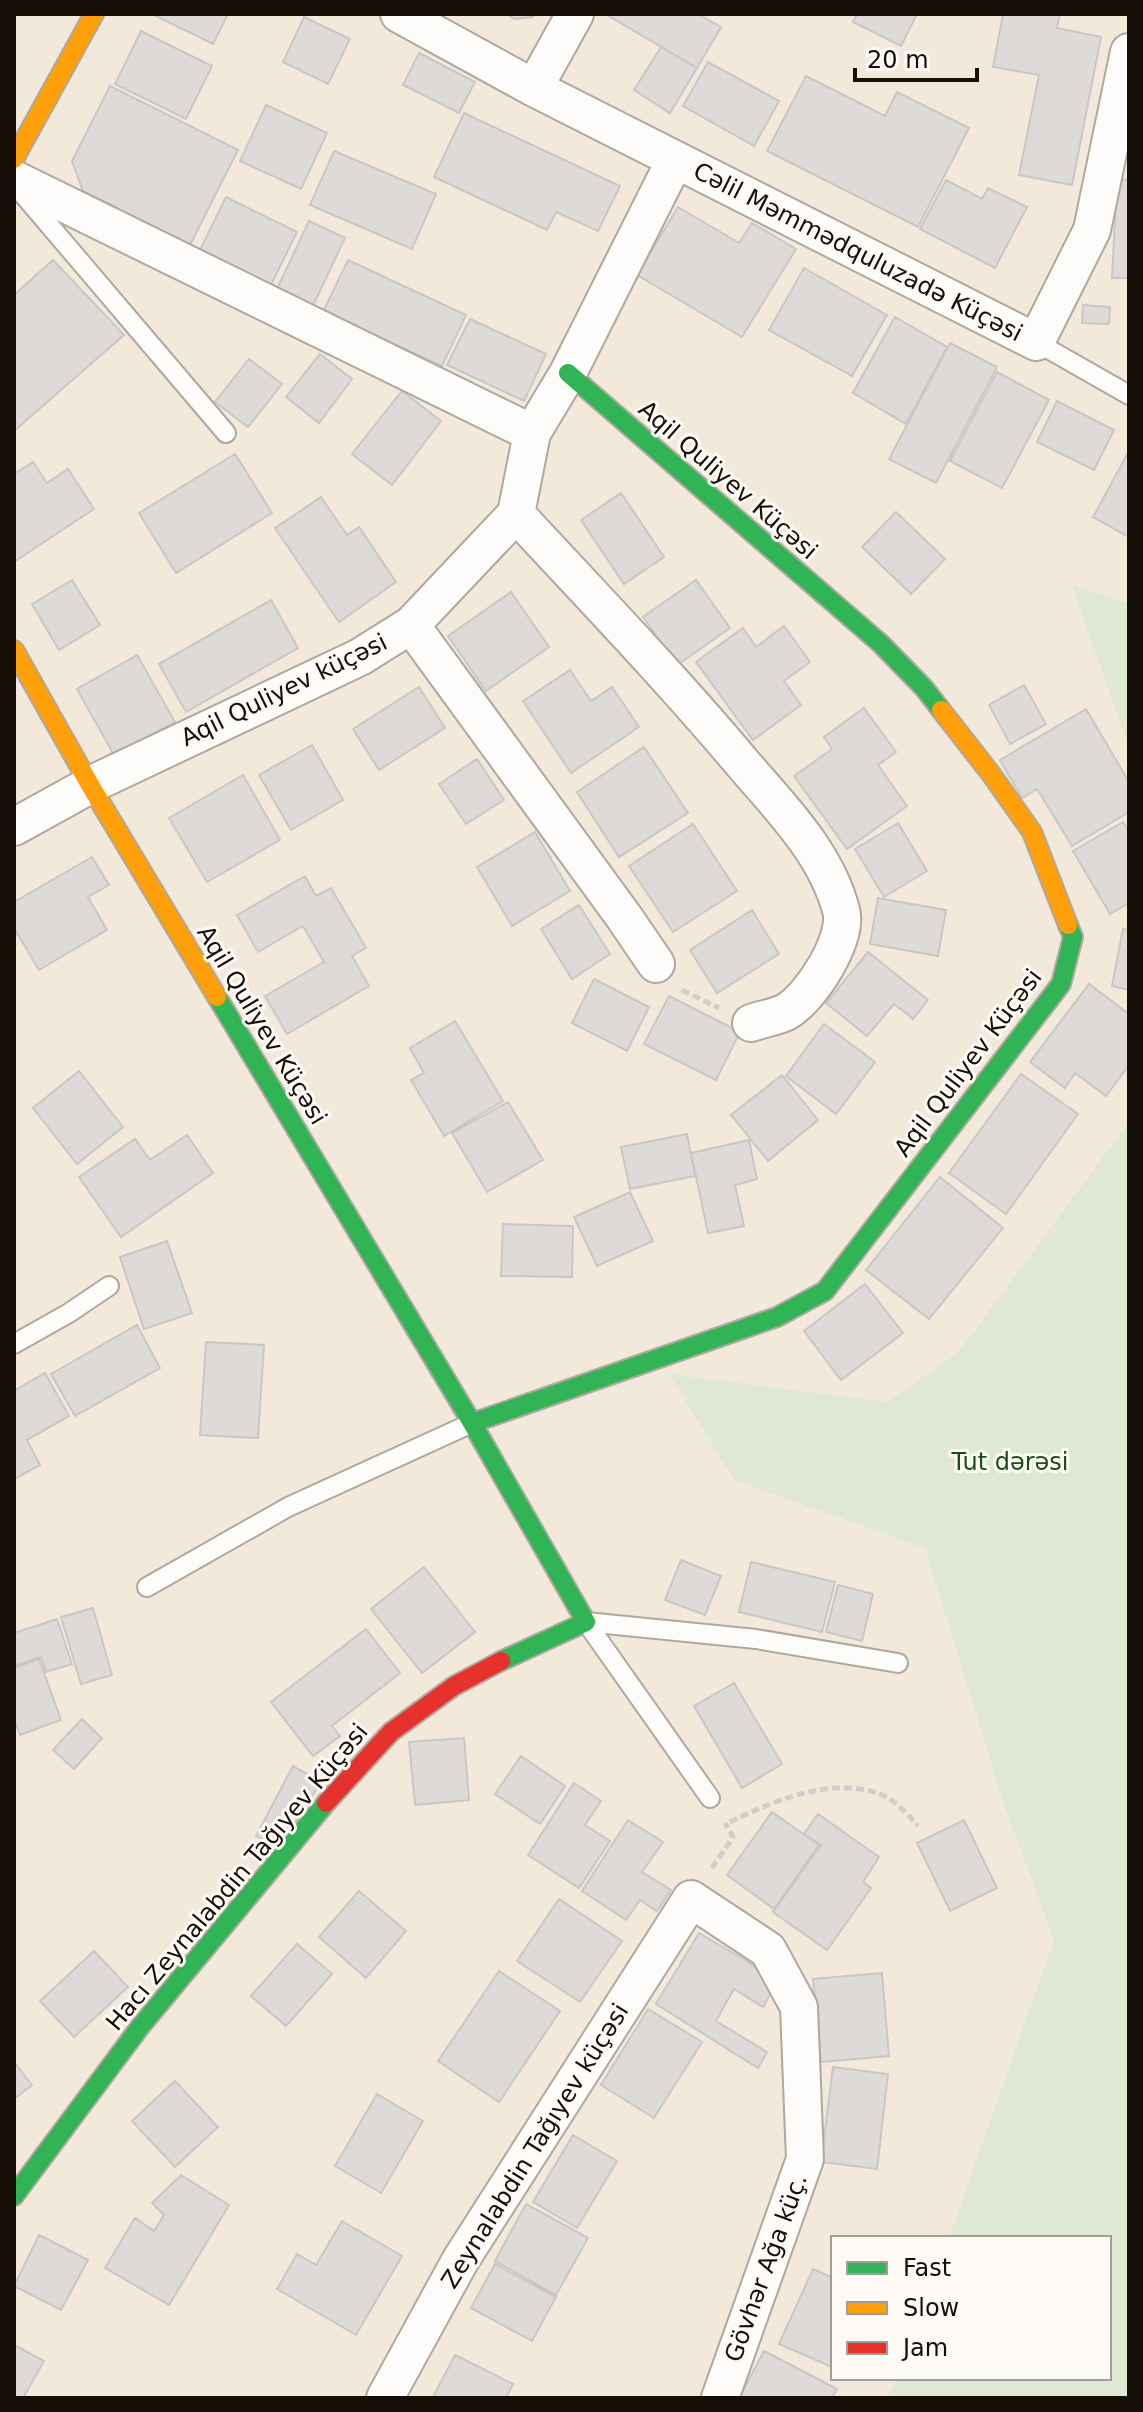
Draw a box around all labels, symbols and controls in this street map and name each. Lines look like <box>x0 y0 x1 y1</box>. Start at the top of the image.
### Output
scale bar <box>855 32 977 82</box>
text: 20 m <box>867 46 929 74</box>
street label: Cəlil Məmmədquluzadə Küçəsi <box>689 157 1027 347</box>
street label: Aqil Quliyev Küçəsi <box>633 395 823 565</box>
street label: Aqil Quliyev küçəsi <box>176 628 392 752</box>
street label: Aqil Quliyev Küçəsi <box>191 920 333 1130</box>
street label: Aqil Quliyev Küçəsi <box>888 964 1048 1162</box>
park label: Tut dərəsi <box>950 1448 1069 1476</box>
street label: Hacı Zeynalabdin Tağıyev Küçəsi <box>100 1718 374 2036</box>
street label: Zeynalabdin Tağıyev küçəsi <box>436 1999 634 2293</box>
street label: Gövhər Ağa küç. <box>719 2170 813 2366</box>
legend <box>831 2236 1111 2380</box>
text: Fast <box>903 2254 951 2282</box>
text: Slow <box>903 2294 959 2322</box>
text: Jam <box>901 2334 948 2362</box>

